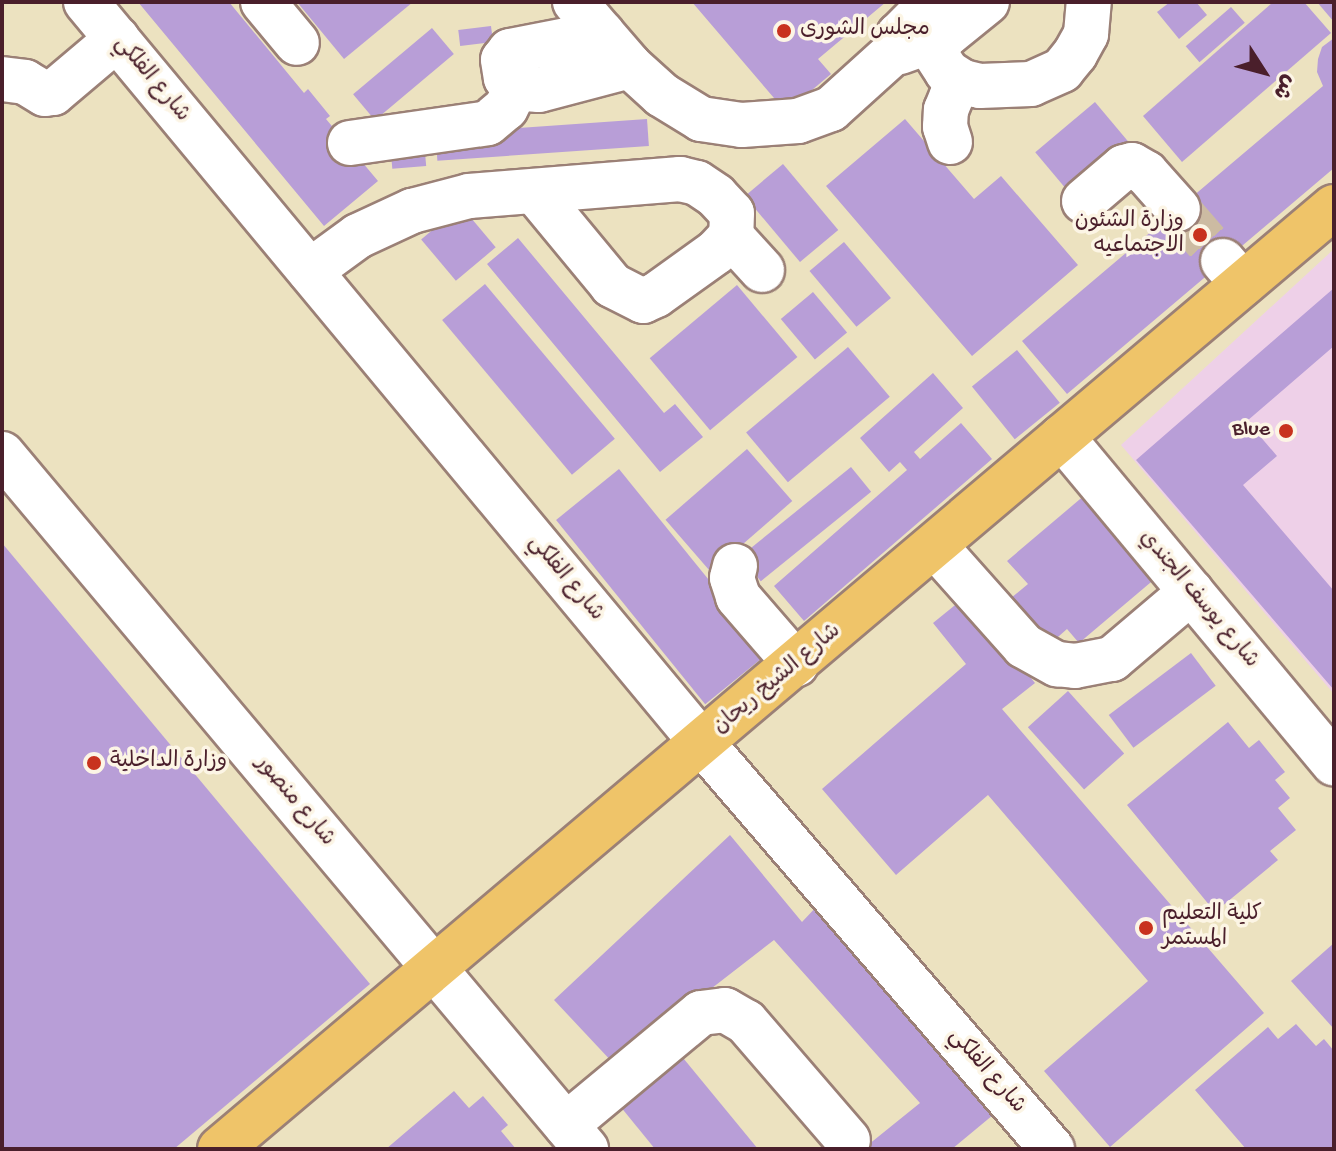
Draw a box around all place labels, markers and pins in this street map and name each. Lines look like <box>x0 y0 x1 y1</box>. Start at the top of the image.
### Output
place label: مجلس الشورى <box>800 18 930 44</box>
marker: مجلس الشورى <box>775 22 793 40</box>
place label: وزارة الشئون الاجتماعيه <box>1075 209 1184 260</box>
marker: وزارة الشئون الاجتماعيه <box>1191 226 1209 244</box>
place label: Blue <box>1232 418 1270 444</box>
marker: Blue <box>1277 422 1295 440</box>
place label: وزارة الداخلية <box>110 750 227 776</box>
marker: وزارة الداخلية <box>85 754 103 772</box>
place label: كلية التعليم المستمر <box>1162 902 1262 954</box>
marker: كلية التعليم المستمر <box>1137 919 1155 937</box>

